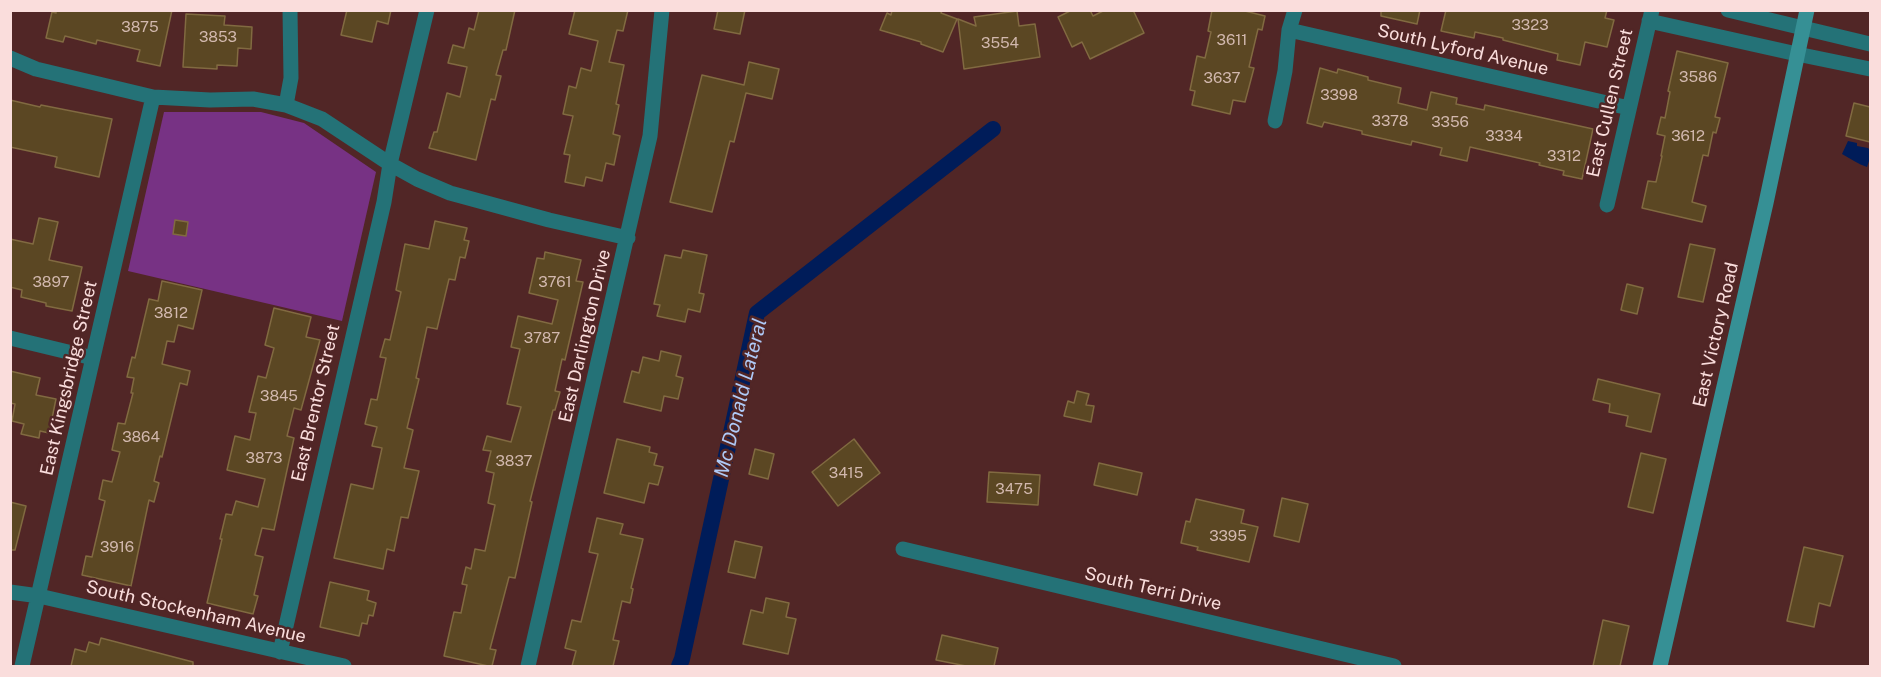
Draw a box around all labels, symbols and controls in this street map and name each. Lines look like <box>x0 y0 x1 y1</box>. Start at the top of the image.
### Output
house number: 3323 <box>1511 16 1549 34</box>
house number: 3875 <box>121 18 159 36</box>
street label: South Lyford Avenue <box>1375 20 1551 80</box>
street label: East Cullen Street <box>1582 27 1638 179</box>
house number: 3853 <box>199 28 237 46</box>
house number: 3611 <box>1217 31 1247 49</box>
house number: 3554 <box>981 34 1019 52</box>
house number: 3586 <box>1679 68 1717 86</box>
house number: 3637 <box>1204 69 1240 87</box>
house number: 3398 <box>1320 86 1358 104</box>
house number: 3378 <box>1372 112 1408 130</box>
house number: 3356 <box>1431 113 1469 131</box>
house number: 3334 <box>1485 127 1523 145</box>
house number: 3612 <box>1671 127 1705 145</box>
house number: 3312 <box>1547 147 1581 165</box>
street label: East Darlington Drive <box>555 247 615 425</box>
street label: East Victory Road <box>1689 260 1743 410</box>
house number: 3897 <box>32 273 70 291</box>
house number: 3761 <box>538 273 572 291</box>
street label: East Kingsbridge Street <box>36 278 102 478</box>
house number: 3812 <box>154 304 188 322</box>
water label: Mc Donald Lateral <box>710 316 772 480</box>
street label: East Brentor Street <box>287 322 345 484</box>
house number: 3787 <box>524 329 560 347</box>
house number: 3845 <box>260 387 298 405</box>
house number: 3864 <box>122 428 160 446</box>
house number: 3873 <box>246 449 282 467</box>
house number: 3837 <box>495 452 533 470</box>
house number: 3415 <box>829 464 863 482</box>
house number: 3475 <box>995 480 1033 498</box>
house number: 3395 <box>1209 527 1247 545</box>
house number: 3916 <box>100 538 134 556</box>
street label: South Terri Drive <box>1082 563 1224 615</box>
street label: South Stockenham Avenue <box>84 576 308 648</box>

